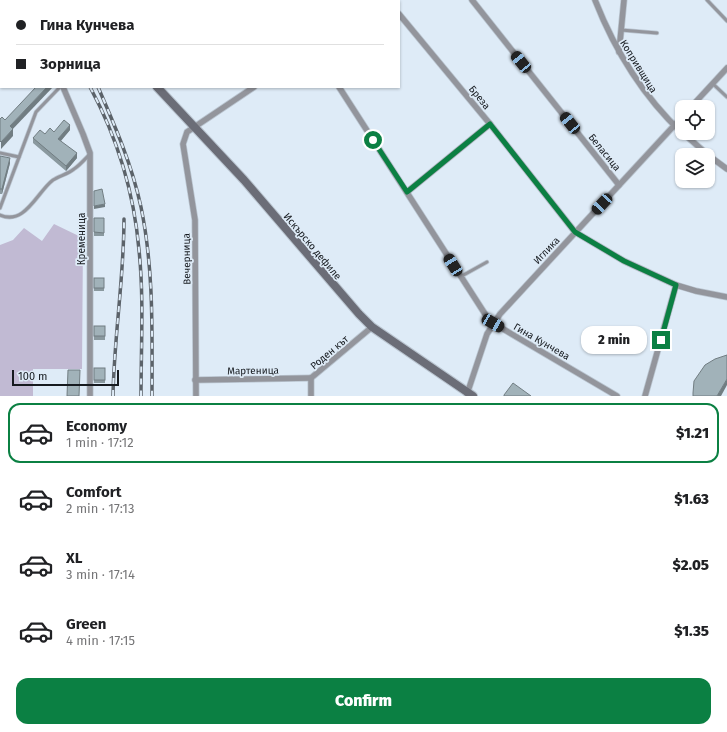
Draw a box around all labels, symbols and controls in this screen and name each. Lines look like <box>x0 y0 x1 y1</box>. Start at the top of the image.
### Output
text: Гина Кунчева <box>40 16 135 34</box>
street label: Копривщица <box>617 38 659 95</box>
car <box>509 49 533 75</box>
text: Зорница <box>40 55 101 73</box>
street label: Бреза <box>466 83 492 112</box>
map controls <box>675 100 715 188</box>
button: locate <box>675 100 715 140</box>
car <box>558 110 582 136</box>
route start <box>364 131 382 149</box>
street label: Беласица <box>586 132 623 174</box>
button: layers <box>675 148 715 188</box>
car <box>589 191 615 217</box>
street label: Искърско дефиле <box>281 211 344 282</box>
street label: Кременица <box>76 213 88 265</box>
street label: Вечерница <box>181 233 193 285</box>
street label: Иглика <box>531 235 562 267</box>
car <box>442 252 464 278</box>
car <box>480 312 506 334</box>
street label: Гина Кунчева <box>511 321 572 363</box>
callout: 2 min <box>581 326 647 354</box>
route end <box>652 331 670 349</box>
text: 2 min <box>598 332 630 347</box>
street label: Роден кът <box>308 333 352 372</box>
street label: Мартеница <box>227 365 279 377</box>
scale bar <box>12 368 119 387</box>
text: 100 m <box>18 370 47 383</box>
icon: car <box>18 415 54 451</box>
text: Economy <box>66 417 127 435</box>
text: $1.21 <box>676 424 709 442</box>
text: 1 min · 17:12 <box>66 435 134 450</box>
icon: car <box>18 481 54 517</box>
text: Comfort <box>66 483 122 501</box>
text: $1.63 <box>674 490 709 508</box>
text: 2 min · 17:13 <box>66 501 134 516</box>
icon: car <box>18 547 54 583</box>
text: XL <box>66 549 82 567</box>
text: $2.05 <box>672 556 709 574</box>
text: 3 min · 17:14 <box>66 567 135 582</box>
icon: car <box>18 613 54 649</box>
text: Green <box>66 615 106 633</box>
text: $1.35 <box>674 622 709 640</box>
text: 4 min · 17:15 <box>66 633 135 648</box>
button: Confirm <box>16 678 711 724</box>

